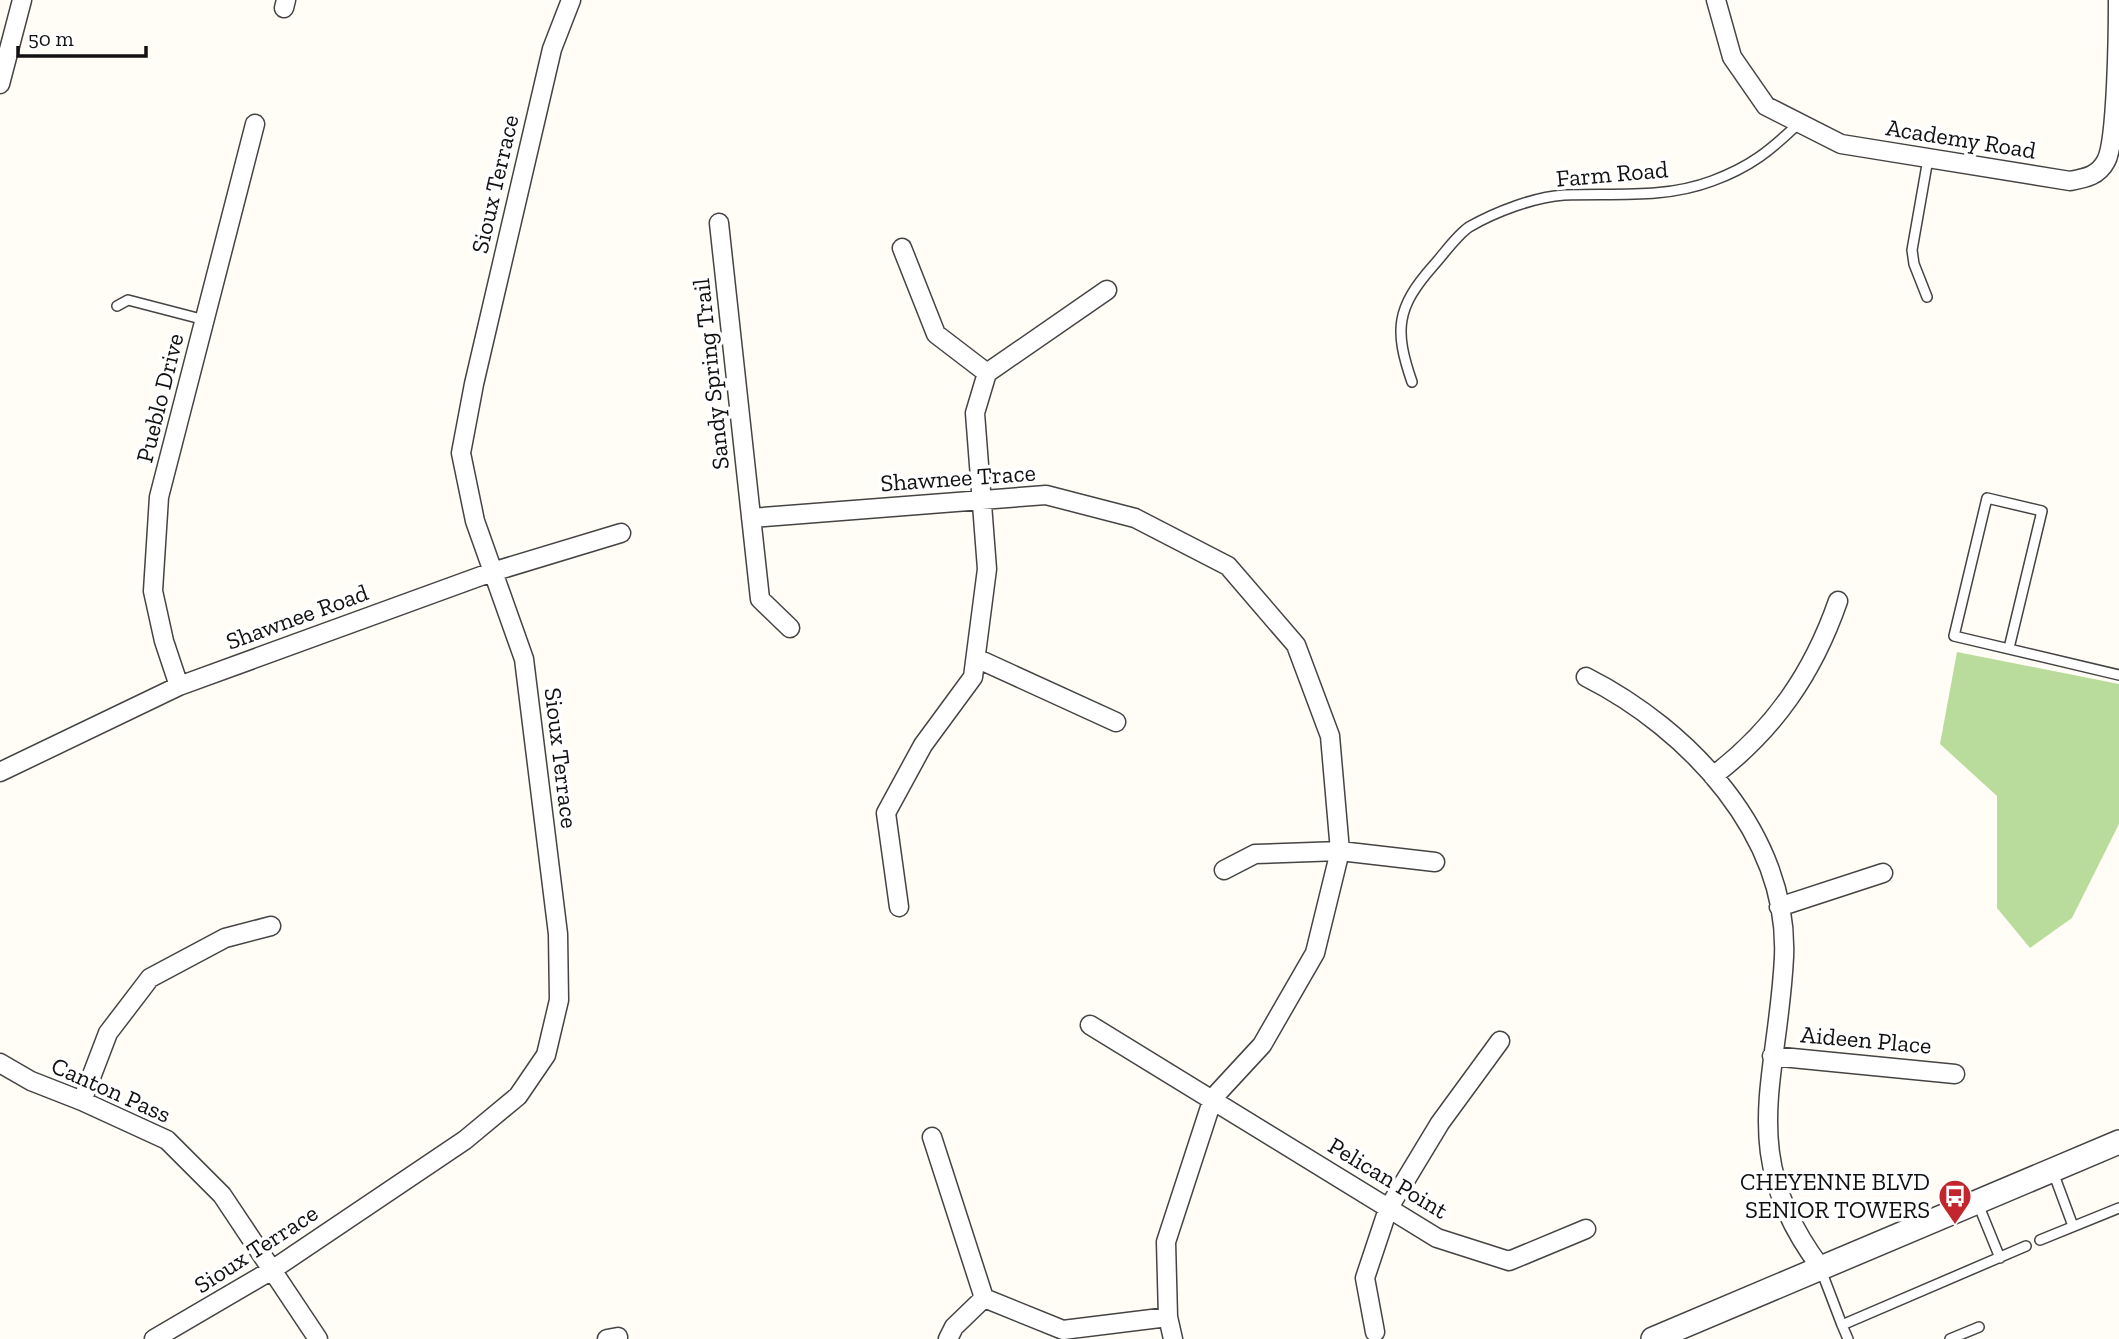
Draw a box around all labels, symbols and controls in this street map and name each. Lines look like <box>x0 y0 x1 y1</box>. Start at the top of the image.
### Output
scale bar <box>18 14 145 58</box>
text: 50 m <box>28 26 74 51</box>
street label: Sioux Terrace <box>464 112 525 256</box>
street label: Academy Road <box>1884 112 2038 165</box>
street label: Farm Road <box>1555 154 1669 193</box>
street label: Sandy Spring Trail <box>686 277 735 471</box>
street label: Pueblo Drive <box>129 330 190 465</box>
street label: Shawnee Trace <box>879 458 1037 497</box>
street label: Shawnee Road <box>222 577 372 656</box>
street label: Sioux Terrace <box>538 686 585 830</box>
street label: Aideen Place <box>1799 1019 1933 1060</box>
street label: Canton Pass <box>47 1050 175 1129</box>
street label: Pelican Point <box>1323 1131 1453 1225</box>
place label: CHEYENNE BLVD SENIOR TOWERS <box>1740 1167 1930 1224</box>
bus stop icon: CHEYENNE BLVD SENIOR TOWERS <box>1936 1177 1974 1226</box>
street label: Sioux Terrace <box>189 1198 323 1299</box>

